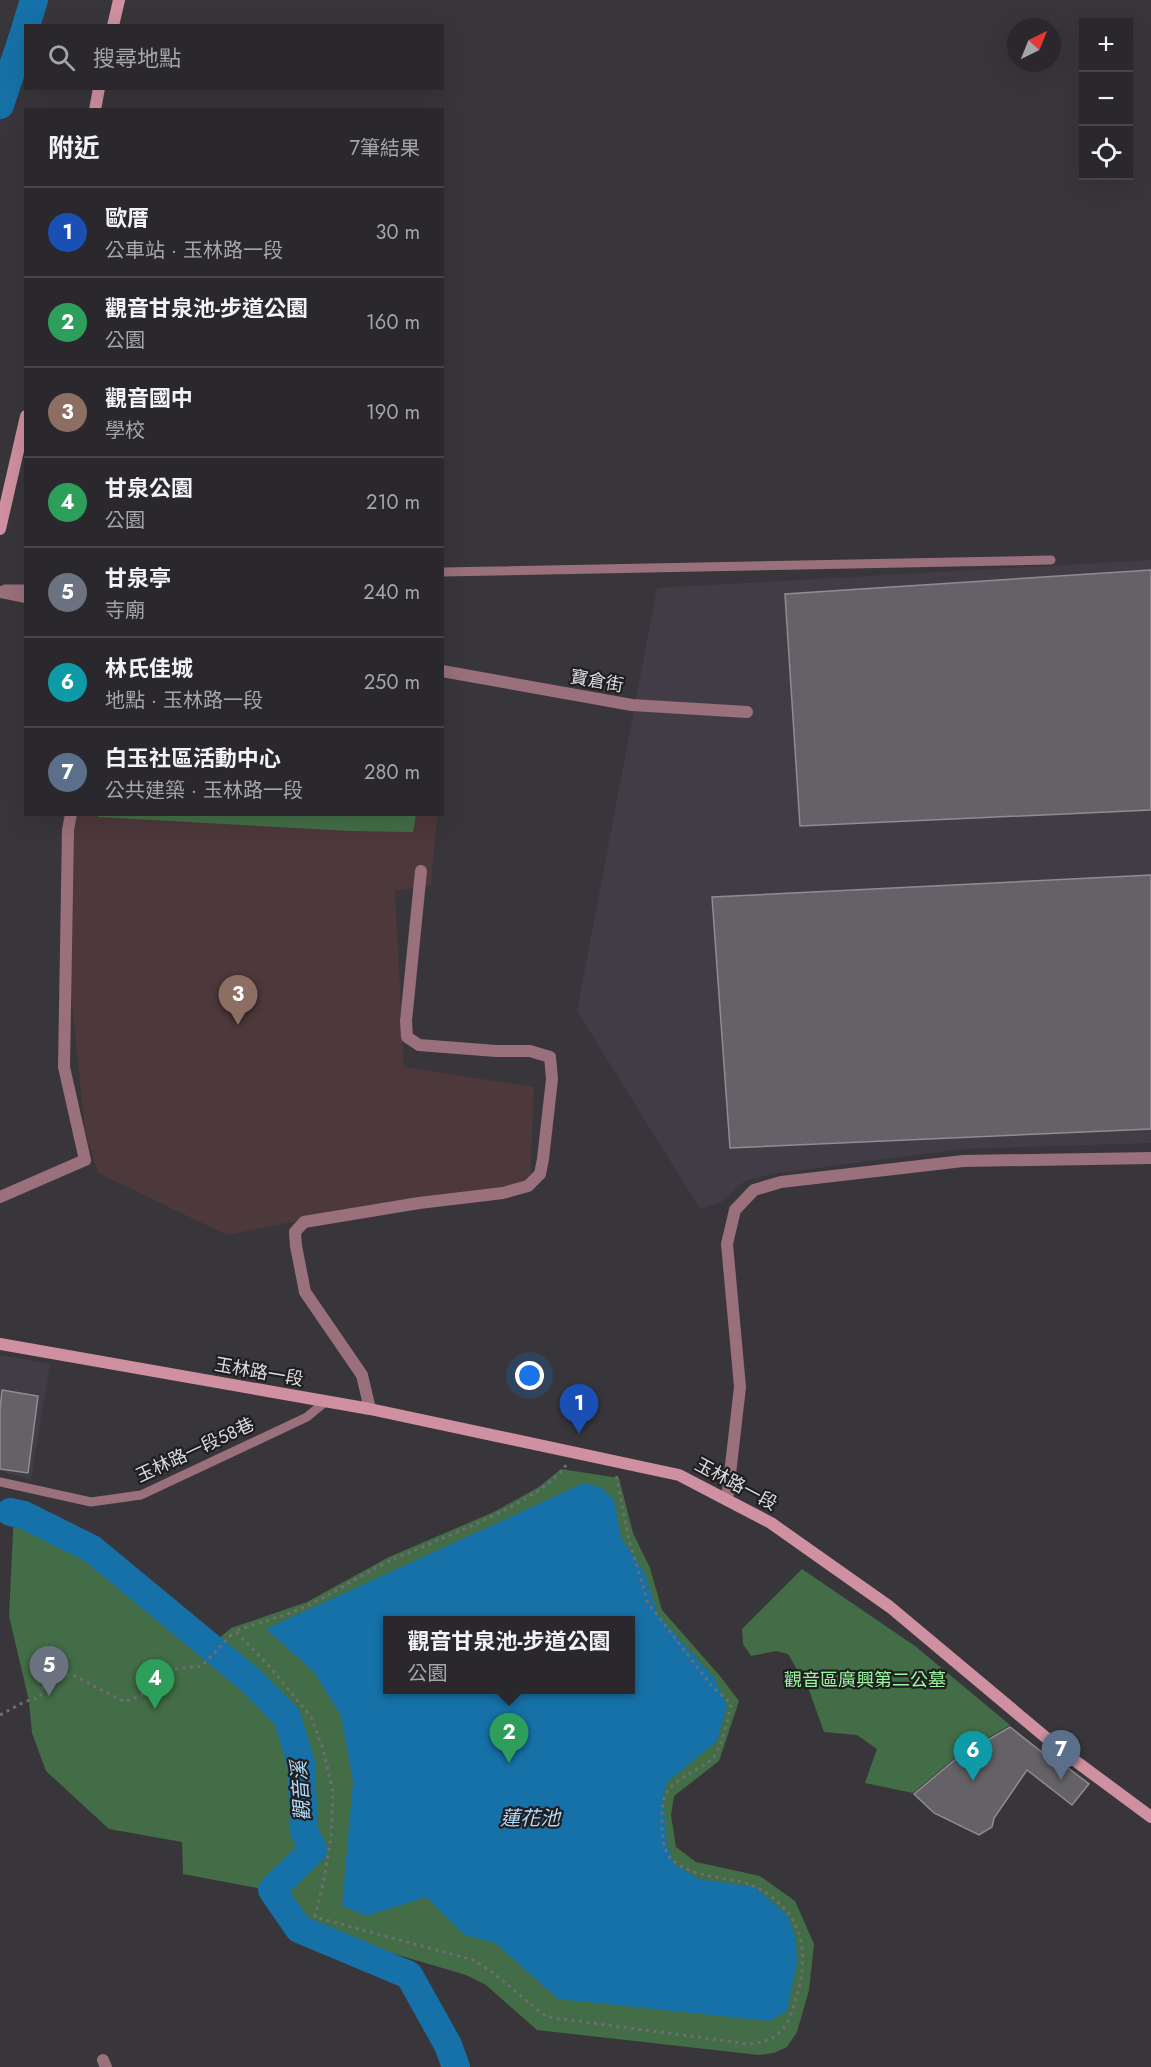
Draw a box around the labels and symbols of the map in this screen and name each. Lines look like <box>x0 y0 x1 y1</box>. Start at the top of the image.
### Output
north arrow <box>1007 18 1061 72</box>
street label: 寶倉街 <box>568 664 626 698</box>
pin: 3 <box>218 976 258 1025</box>
street label: 玉林路一段 <box>212 1351 306 1393</box>
your location <box>515 1361 544 1390</box>
pin: 1 <box>560 1384 598 1434</box>
street label: 玉林路一段58巷 <box>132 1411 258 1489</box>
street label: 玉林路一段 <box>690 1451 782 1517</box>
pin: 5 <box>29 1646 68 1696</box>
pin: 4 <box>136 1660 174 1709</box>
park label: 觀音區廣興第二公墓 <box>784 1667 946 1693</box>
pin: 2 <box>490 1714 528 1763</box>
pin: 7 <box>1042 1730 1080 1780</box>
pin: 6 <box>954 1732 992 1781</box>
water label: 觀音溪 <box>284 1757 318 1822</box>
water label: 蓮花池 <box>500 1804 562 1833</box>

